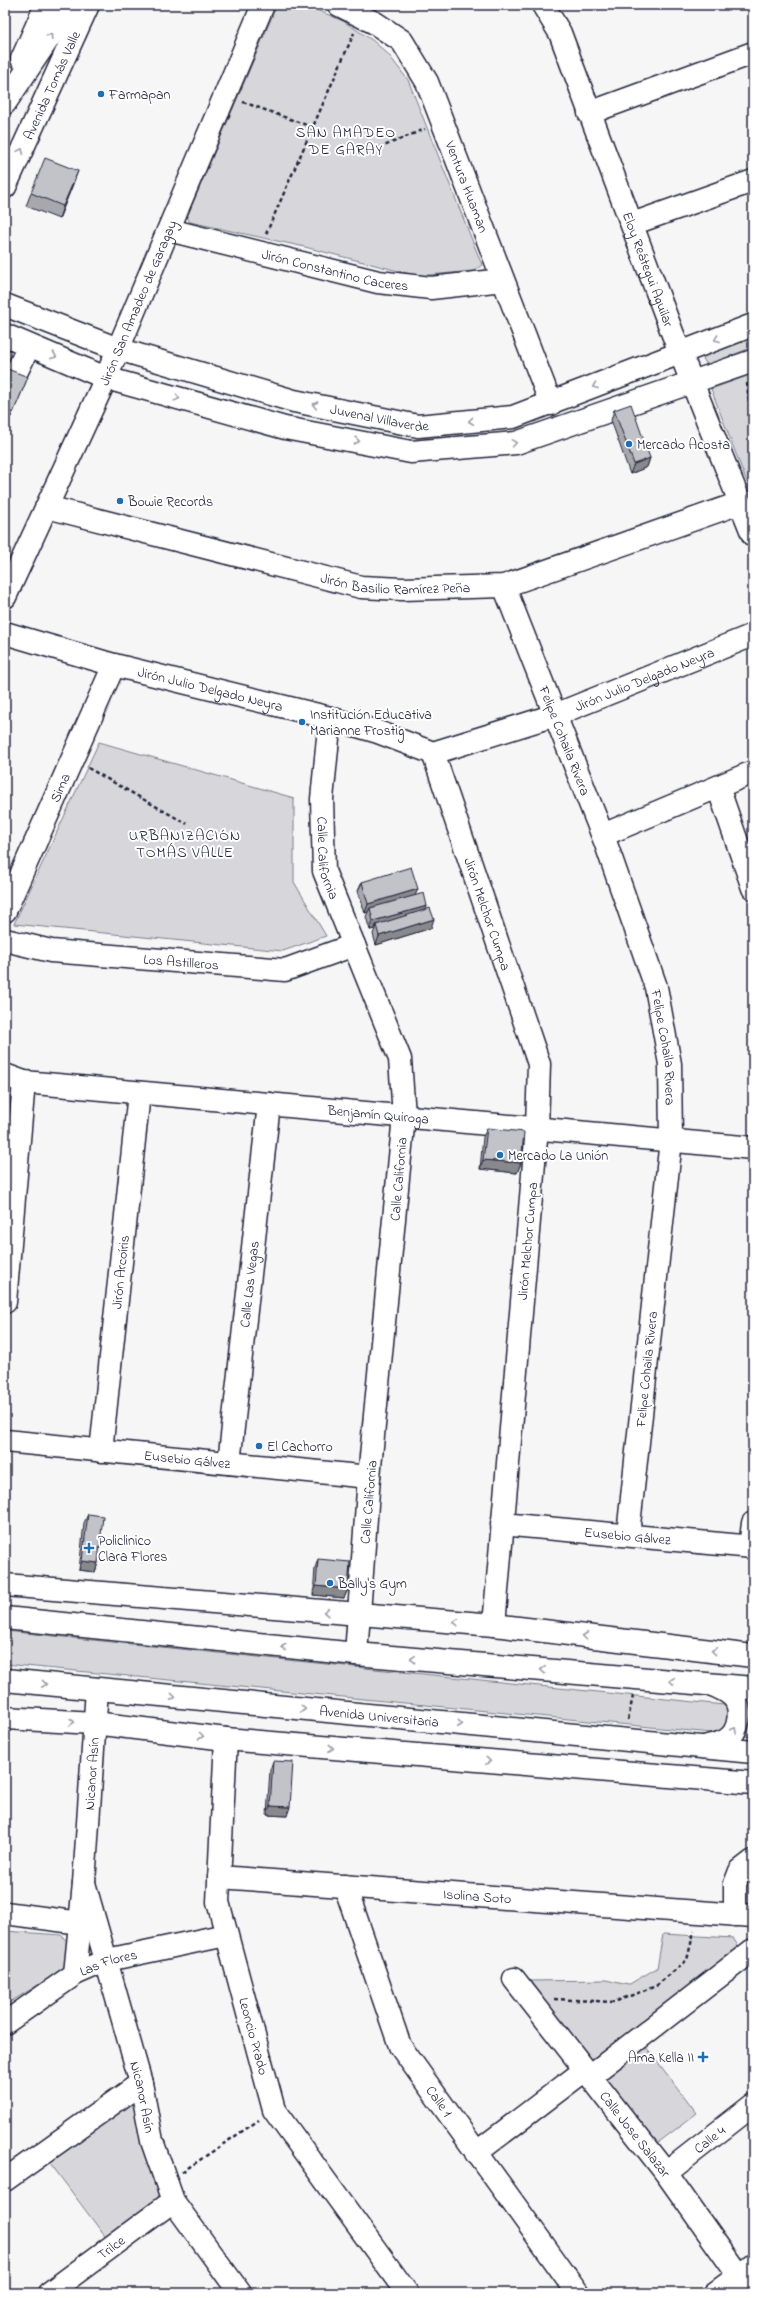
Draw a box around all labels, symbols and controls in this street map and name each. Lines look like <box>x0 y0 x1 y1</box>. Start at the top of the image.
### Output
street label: Avenida Tomás Valle <box>19 27 87 144</box>
one-way arrow <box>45 33 52 40</box>
place label: Farmapan <box>108 85 171 106</box>
marker: Farmapan <box>96 89 106 99</box>
district label: SAN AMADEO DE GARAY <box>296 122 396 161</box>
street label: Ventura Huaman <box>438 137 493 236</box>
one-way arrow <box>16 148 24 156</box>
street label: Eloy Reátegui Aguilar <box>616 209 678 331</box>
street label: Jirón San Amadeo de Garagay <box>95 217 184 390</box>
street label: Jirón Constantino Caceres <box>259 244 409 297</box>
one-way arrow <box>713 335 720 343</box>
one-way arrow <box>49 351 57 359</box>
one-way arrow <box>592 382 599 390</box>
one-way arrow <box>173 393 180 402</box>
street label: Juvenal Villaverde <box>328 400 430 438</box>
one-way arrow <box>312 402 319 410</box>
one-way arrow <box>468 416 474 425</box>
place label: Mercado Acosta <box>637 435 730 456</box>
one-way arrow <box>354 437 360 445</box>
one-way arrow <box>511 439 517 447</box>
marker: Mercado Acosta <box>624 439 634 449</box>
place label: Bowie Records <box>127 492 213 513</box>
marker: Bowie Records <box>115 496 125 506</box>
street label: Jirón Basilio Ramírez Peña <box>318 568 470 601</box>
street label: Jirón Julio Delgado Neyra <box>572 643 718 718</box>
street label: Jirón Julio Delgado Neyra <box>135 662 285 718</box>
street label: Felipe Cohaila Rivera <box>532 682 595 799</box>
place label: Institución Educativa Marianne Frostig <box>310 705 432 743</box>
marker: Institución Educativa Marianne Frostig <box>297 717 307 727</box>
street label: Sima <box>45 770 77 806</box>
street label: Calle California <box>310 816 343 903</box>
district label: URBANIZACIÓN TOMÁS VALLE <box>129 825 241 864</box>
street label: Jirón Melchor Cumpa <box>457 855 515 974</box>
street label: Los Astilleros <box>142 950 220 977</box>
street label: Felipe Cohaila Rivera <box>645 987 680 1105</box>
street label: Benjamín Quiroga <box>326 1100 430 1131</box>
street label: Calle California <box>385 1136 414 1222</box>
place label: Mercado La Unión <box>508 1146 608 1167</box>
marker: Mercado La Unión <box>495 1150 505 1160</box>
street label: Jirón Melchor Cumpa <box>513 1181 544 1301</box>
street label: Jirón Arcoíris <box>107 1234 136 1310</box>
street label: Calle Las Vegas <box>235 1240 266 1329</box>
street label: Felipe Cohaila Rivera <box>631 1310 664 1429</box>
place label: El Cachorro <box>267 1437 333 1458</box>
marker: El Cachorro <box>254 1441 264 1451</box>
street label: Eusebio Gálvez <box>143 1446 231 1475</box>
street label: Calle California <box>355 1459 384 1545</box>
street label: Eusebio Gálvez <box>583 1523 672 1551</box>
place label: Policlinico Clara Flores <box>98 1531 167 1568</box>
marker: Policlinico Clara Flores <box>83 1542 95 1554</box>
place label: Bally's Gym <box>337 1574 407 1596</box>
marker: Bally's Gym <box>325 1578 335 1588</box>
one-way arrow <box>323 1607 329 1616</box>
one-way arrow <box>453 1618 459 1627</box>
one-way arrow <box>582 1632 588 1641</box>
one-way arrow <box>281 1642 287 1651</box>
one-way arrow <box>711 1647 717 1656</box>
one-way arrow <box>410 1655 416 1664</box>
one-way arrow <box>540 1666 546 1675</box>
one-way arrow <box>669 1677 675 1686</box>
one-way arrow <box>41 1679 47 1688</box>
one-way arrow <box>170 1692 176 1701</box>
street label: Avenida Universitaria <box>318 1701 440 1734</box>
one-way arrow <box>300 1704 306 1713</box>
one-way arrow <box>69 1717 75 1726</box>
one-way arrow <box>457 1720 463 1729</box>
one-way arrow <box>729 1727 736 1734</box>
one-way arrow <box>198 1731 204 1740</box>
street label: Nicanor Asín <box>80 1737 106 1811</box>
one-way arrow <box>327 1743 334 1752</box>
one-way arrow <box>485 1757 491 1766</box>
street label: Isolina Soto <box>442 1884 512 1910</box>
street label: Las Flores <box>77 1945 139 1983</box>
street label: Leoncio Prado <box>232 1995 273 2078</box>
place label: Ama Kella II <box>628 2048 694 2069</box>
marker: Ama Kella II <box>697 2051 709 2063</box>
street label: Nicanor Asín <box>123 2059 159 2135</box>
street label: Calle 1 <box>420 2082 457 2122</box>
street label: Calle Jose Salazar <box>594 2087 676 2183</box>
street label: Calle 4 <box>690 2121 731 2160</box>
street label: Trilce <box>94 2231 131 2266</box>

